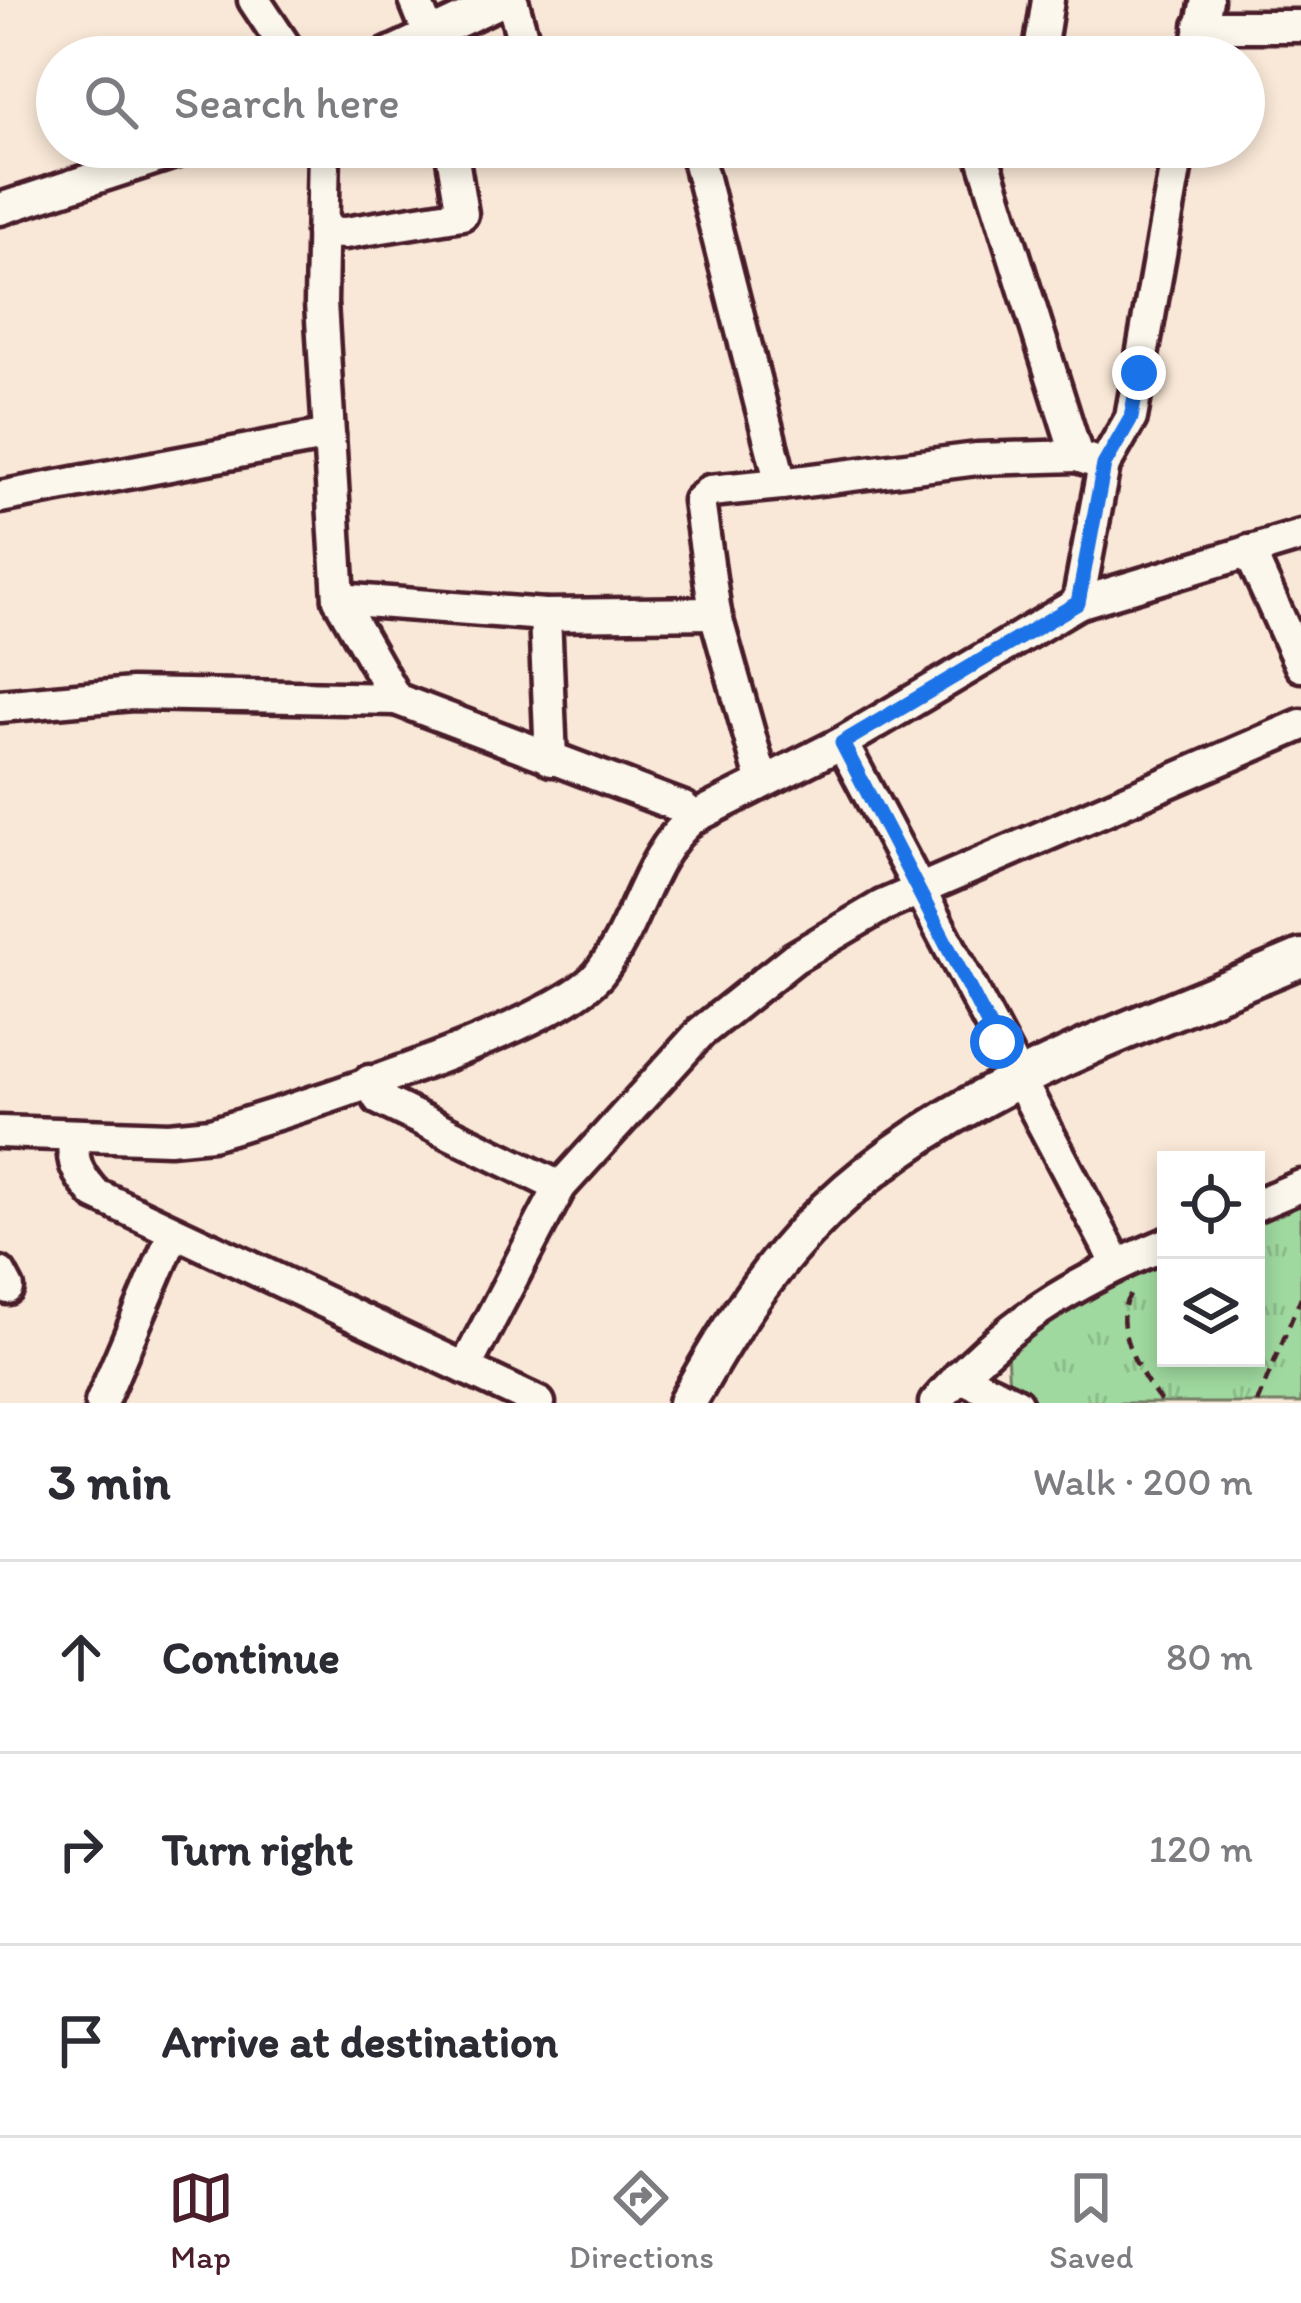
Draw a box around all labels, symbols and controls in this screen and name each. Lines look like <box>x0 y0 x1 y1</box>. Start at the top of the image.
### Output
search box <box>36 36 1265 168</box>
icon: search <box>78 69 144 135</box>
text: Search here <box>174 75 400 129</box>
route end <box>1112 346 1166 400</box>
route start <box>970 1015 1024 1069</box>
map controls <box>1157 1151 1265 1367</box>
button: locate <box>1157 1151 1265 1259</box>
button: layers <box>1157 1259 1265 1367</box>
text: 3 min <box>48 1451 170 1512</box>
text: Walk · 200 m <box>1033 1458 1253 1505</box>
icon: ahead <box>48 1624 114 1690</box>
text: Continue <box>162 1630 340 1684</box>
text: 80 m <box>1166 1633 1253 1680</box>
icon: right <box>48 1816 114 1882</box>
text: Turn right <box>162 1822 353 1876</box>
text: 120 m <box>1149 1825 1253 1872</box>
icon: arrive <box>48 2008 114 2074</box>
text: Arrive at destination <box>162 2014 558 2068</box>
tab: Map <box>168 2165 234 2276</box>
tab: Directions <box>569 2165 714 2276</box>
tab: Saved <box>1049 2165 1133 2276</box>

